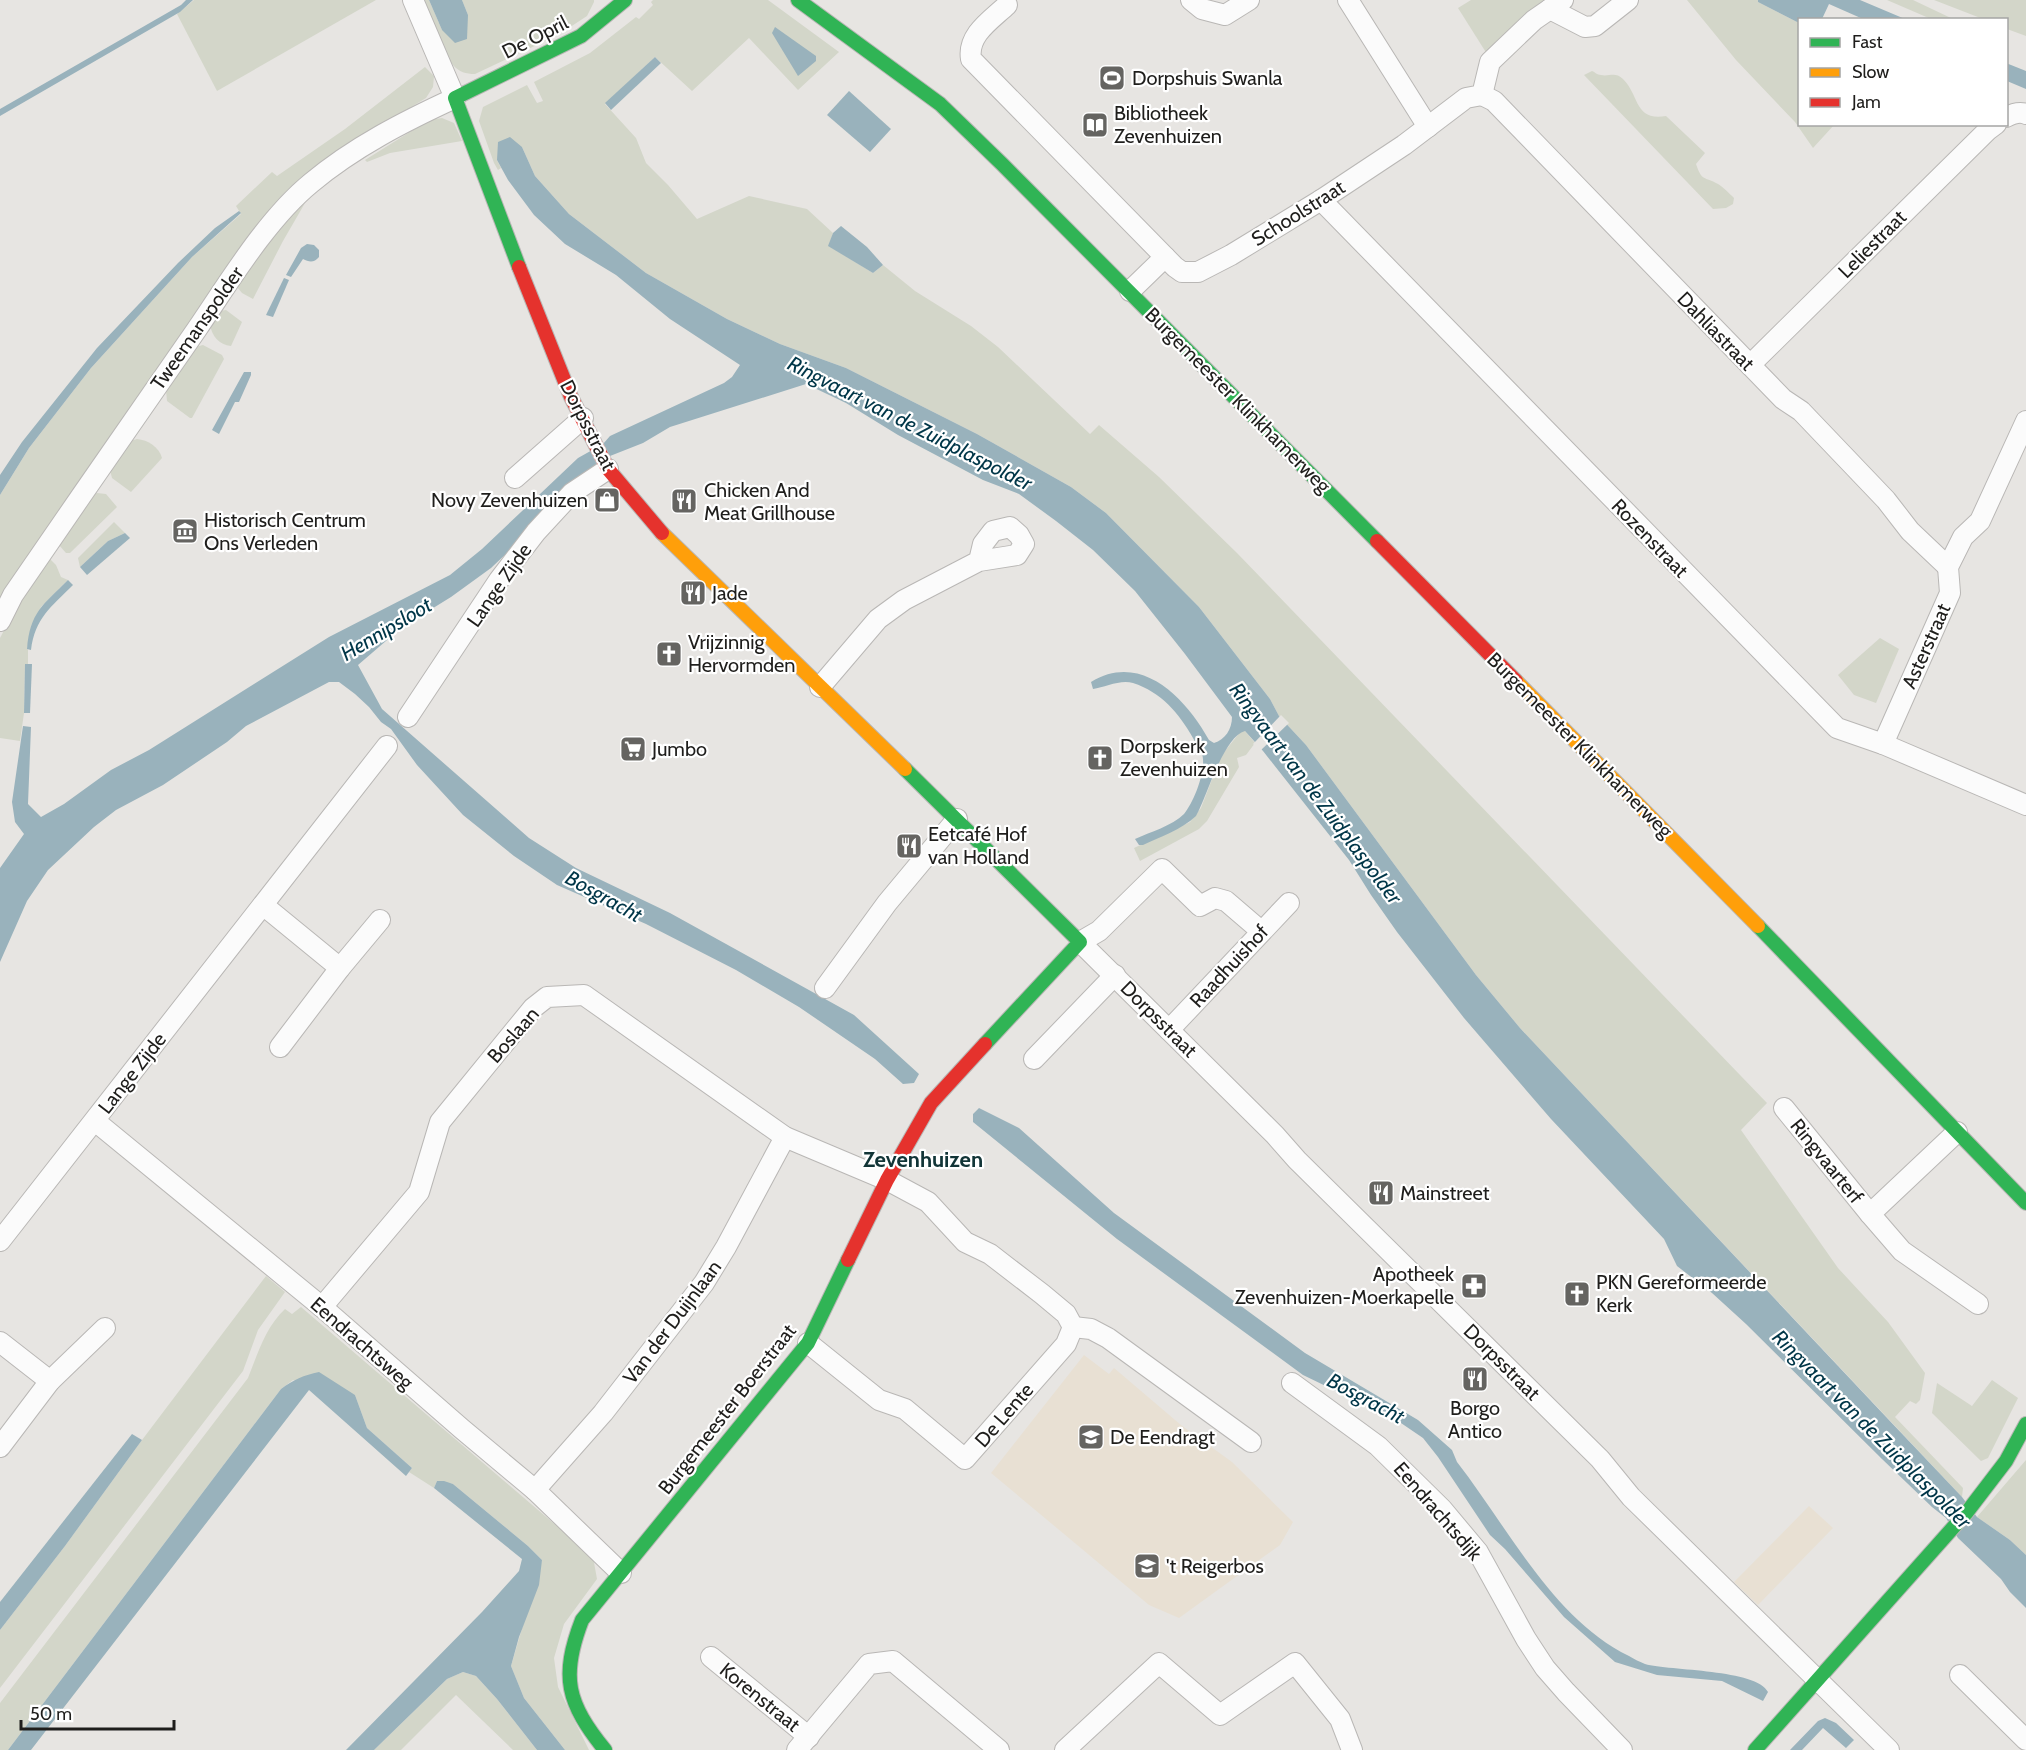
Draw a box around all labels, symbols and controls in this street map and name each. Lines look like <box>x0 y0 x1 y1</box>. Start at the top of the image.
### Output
street label: De Opril <box>498 10 572 64</box>
legend <box>1798 18 2008 126</box>
text: Fast <box>1852 31 1883 53</box>
text: Slow <box>1852 61 1889 83</box>
sports icon: Dorpshuis Swanla <box>1097 63 1127 93</box>
place label: Dorpshuis Swanla <box>1132 66 1283 90</box>
text: Jam <box>1851 91 1881 113</box>
place label: Bibliotheek Zevenhuizen <box>1114 101 1222 148</box>
library icon: Bibliotheek Zevenhuizen <box>1080 110 1110 140</box>
street label: Schoolstraat <box>1247 175 1349 251</box>
street label: Leliestraat <box>1833 205 1911 283</box>
street label: Tweemanspolder <box>146 261 249 394</box>
street label: Dahliastraat <box>1673 287 1760 376</box>
street label: Burgemeester Klinkhamerweg <box>1140 302 1336 498</box>
water label: Ringvaart van de Zuidplaspolder <box>784 350 1038 496</box>
street label: Dorpsstraat <box>555 376 621 474</box>
place label: Chicken And Meat Grillhouse <box>704 478 835 525</box>
shop icon: Novy Zevenhuizen <box>592 485 622 515</box>
restaurant icon: Chicken And Meat Grillhouse <box>669 486 699 516</box>
place label: Novy Zevenhuizen <box>431 488 588 512</box>
street label: Rozenstraat <box>1607 494 1694 583</box>
place label: Historisch Centrum Ons Verleden <box>204 508 366 555</box>
museum icon: Historisch Centrum Ons Verleden <box>170 516 200 546</box>
street label: Lange Zijde <box>462 539 536 631</box>
restaurant icon: Jade <box>678 578 708 608</box>
place label: Jade <box>711 581 748 605</box>
water label: Hennipsloot <box>336 592 437 666</box>
street label: Asterstraat <box>1897 599 1956 692</box>
place label: Vrijzinnig Hervormden <box>688 630 795 677</box>
church icon: Vrijzinnig Hervormden <box>654 639 684 669</box>
street label: Burgemeester Klinkhamerweg <box>1482 647 1678 843</box>
water label: Ringvaart van de Zuidplaspolder <box>1225 677 1408 910</box>
supermarket icon: Jumbo <box>618 734 648 764</box>
place label: Dorpskerk Zevenhuizen <box>1120 734 1228 781</box>
place label: Jumbo <box>651 737 707 761</box>
church icon: Dorpskerk Zevenhuizen <box>1085 743 1115 773</box>
place label: Eetcafé Hof van Holland <box>928 822 1029 869</box>
restaurant icon: Eetcafé Hof van Holland <box>894 831 924 861</box>
water label: Bosgracht <box>561 865 647 928</box>
street label: Raadhuishof <box>1185 919 1274 1012</box>
street label: Dorpsstraat <box>1116 976 1202 1062</box>
street label: Boslaan <box>482 1002 544 1068</box>
street label: Lange Zijde <box>93 1028 171 1118</box>
street label: Ringvaarterf <box>1785 1114 1869 1209</box>
district label: Zevenhuizen <box>863 1146 983 1173</box>
restaurant icon: Mainstreet <box>1366 1178 1396 1208</box>
place label: Mainstreet <box>1400 1181 1490 1205</box>
street label: Van der Duijnlaan <box>618 1255 726 1389</box>
place label: Apotheek Zevenhuizen-Moerkapelle <box>1235 1262 1454 1309</box>
place label: PKN Gereformeerde Kerk <box>1596 1270 1766 1317</box>
pharmacy icon: Apotheek Zevenhuizen-Moerkapelle <box>1459 1271 1489 1301</box>
church icon: PKN Gereformeerde Kerk <box>1562 1279 1592 1309</box>
street label: Eendrachtsweg <box>306 1292 419 1395</box>
street label: Burgemeester Boerstraat <box>653 1319 801 1499</box>
street label: Dorpsstraat <box>1459 1319 1545 1405</box>
water label: Ringvaart van de Zuidplaspolder <box>1767 1324 1978 1535</box>
restaurant icon: Borgo Antico <box>1460 1364 1490 1394</box>
water label: Bosgracht <box>1323 1367 1409 1429</box>
street label: De Lente <box>970 1378 1038 1452</box>
place label: Borgo Antico <box>1448 1396 1502 1443</box>
school or university icon: De Eendragt <box>1076 1422 1106 1452</box>
place label: De Eendragt <box>1110 1425 1215 1449</box>
street label: Eendrachtsdijk <box>1389 1457 1487 1565</box>
school or university icon: 't Reigerbos <box>1132 1551 1162 1581</box>
place label: 't Reigerbos <box>1166 1554 1264 1578</box>
street label: Korenstraat <box>715 1657 805 1737</box>
scale bar <box>21 1693 174 1731</box>
text: 50 m <box>30 1703 72 1725</box>

